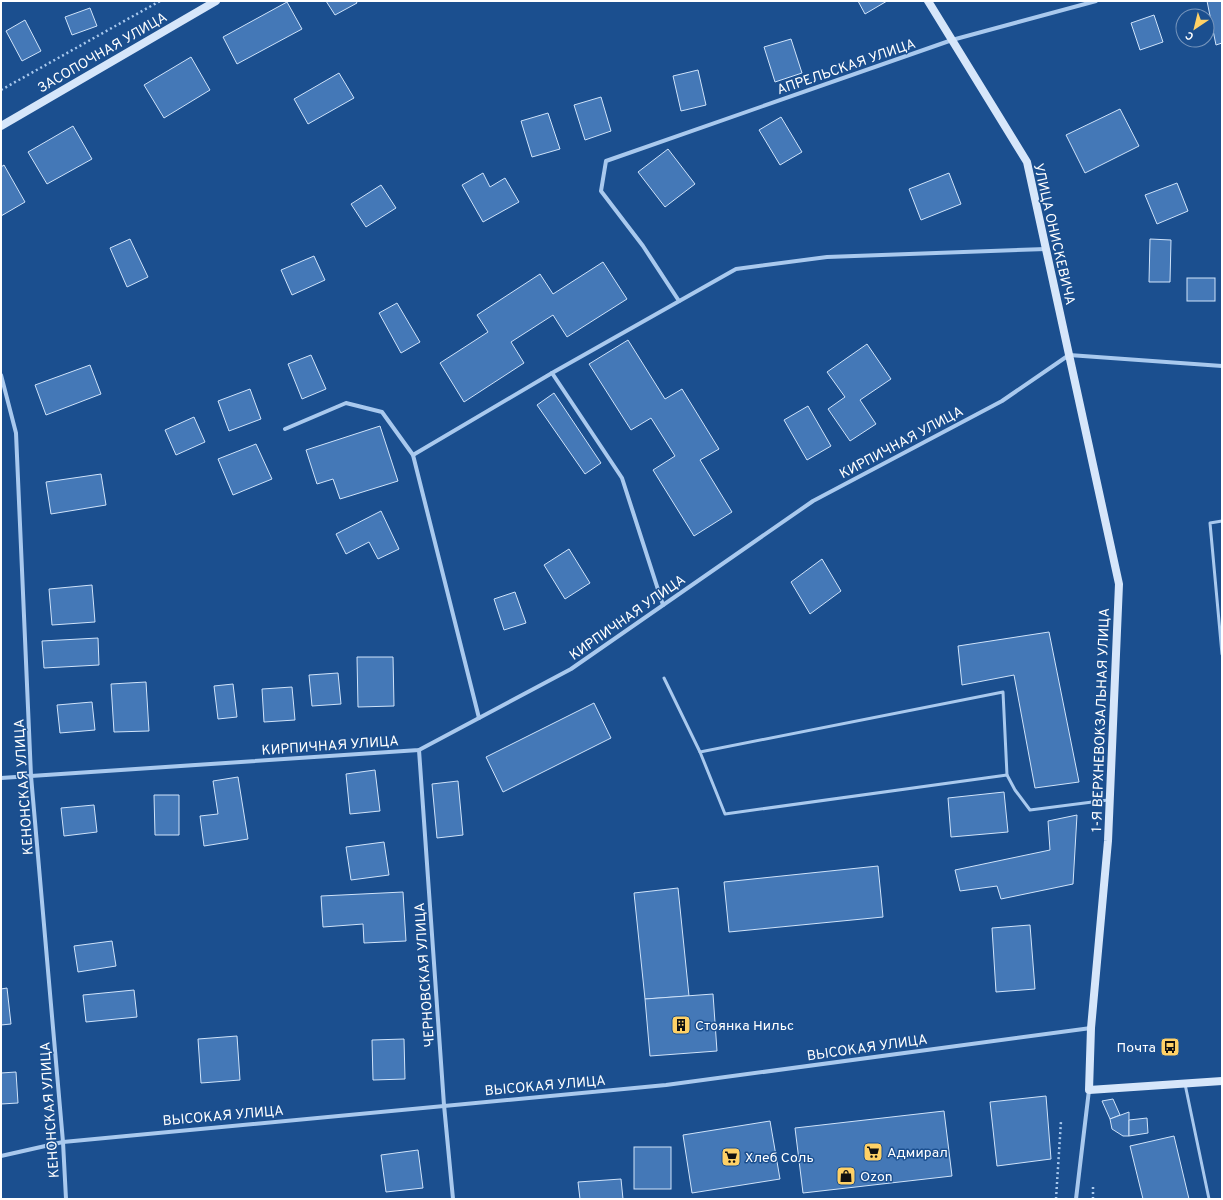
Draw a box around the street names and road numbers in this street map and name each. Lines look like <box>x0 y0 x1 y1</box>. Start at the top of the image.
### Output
street label: ЗАСОПОЧНАЯ УЛИЦА <box>35 9 171 97</box>
street label: АПРЕЛЬСКАЯ УЛИЦА <box>775 36 918 99</box>
street label: УЛИЦА ОНИСКЕВИЧА <box>1029 162 1078 307</box>
street label: КИРПИЧНАЯ УЛИЦА <box>837 404 966 483</box>
street label: КИРПИЧНАЯ УЛИЦА <box>567 572 689 665</box>
street label: 1-Я ВЕРХНЕВОКЗАЛЬНАЯ УЛИЦА <box>1089 608 1114 832</box>
street label: КЕНОНСКАЯ УЛИЦА <box>11 718 38 856</box>
street label: КИРПИЧНАЯ УЛИЦА <box>261 733 399 760</box>
street label: ЧЕРНОВСКАЯ УЛИЦА <box>412 902 439 1048</box>
street label: ВЫСОКАЯ УЛИЦА <box>806 1032 929 1065</box>
street label: КЕНОНСКАЯ УЛИЦА <box>37 1041 64 1179</box>
street label: ВЫСОКАЯ УЛИЦА <box>484 1073 606 1100</box>
street label: ВЫСОКАЯ УЛИЦА <box>162 1103 284 1130</box>

